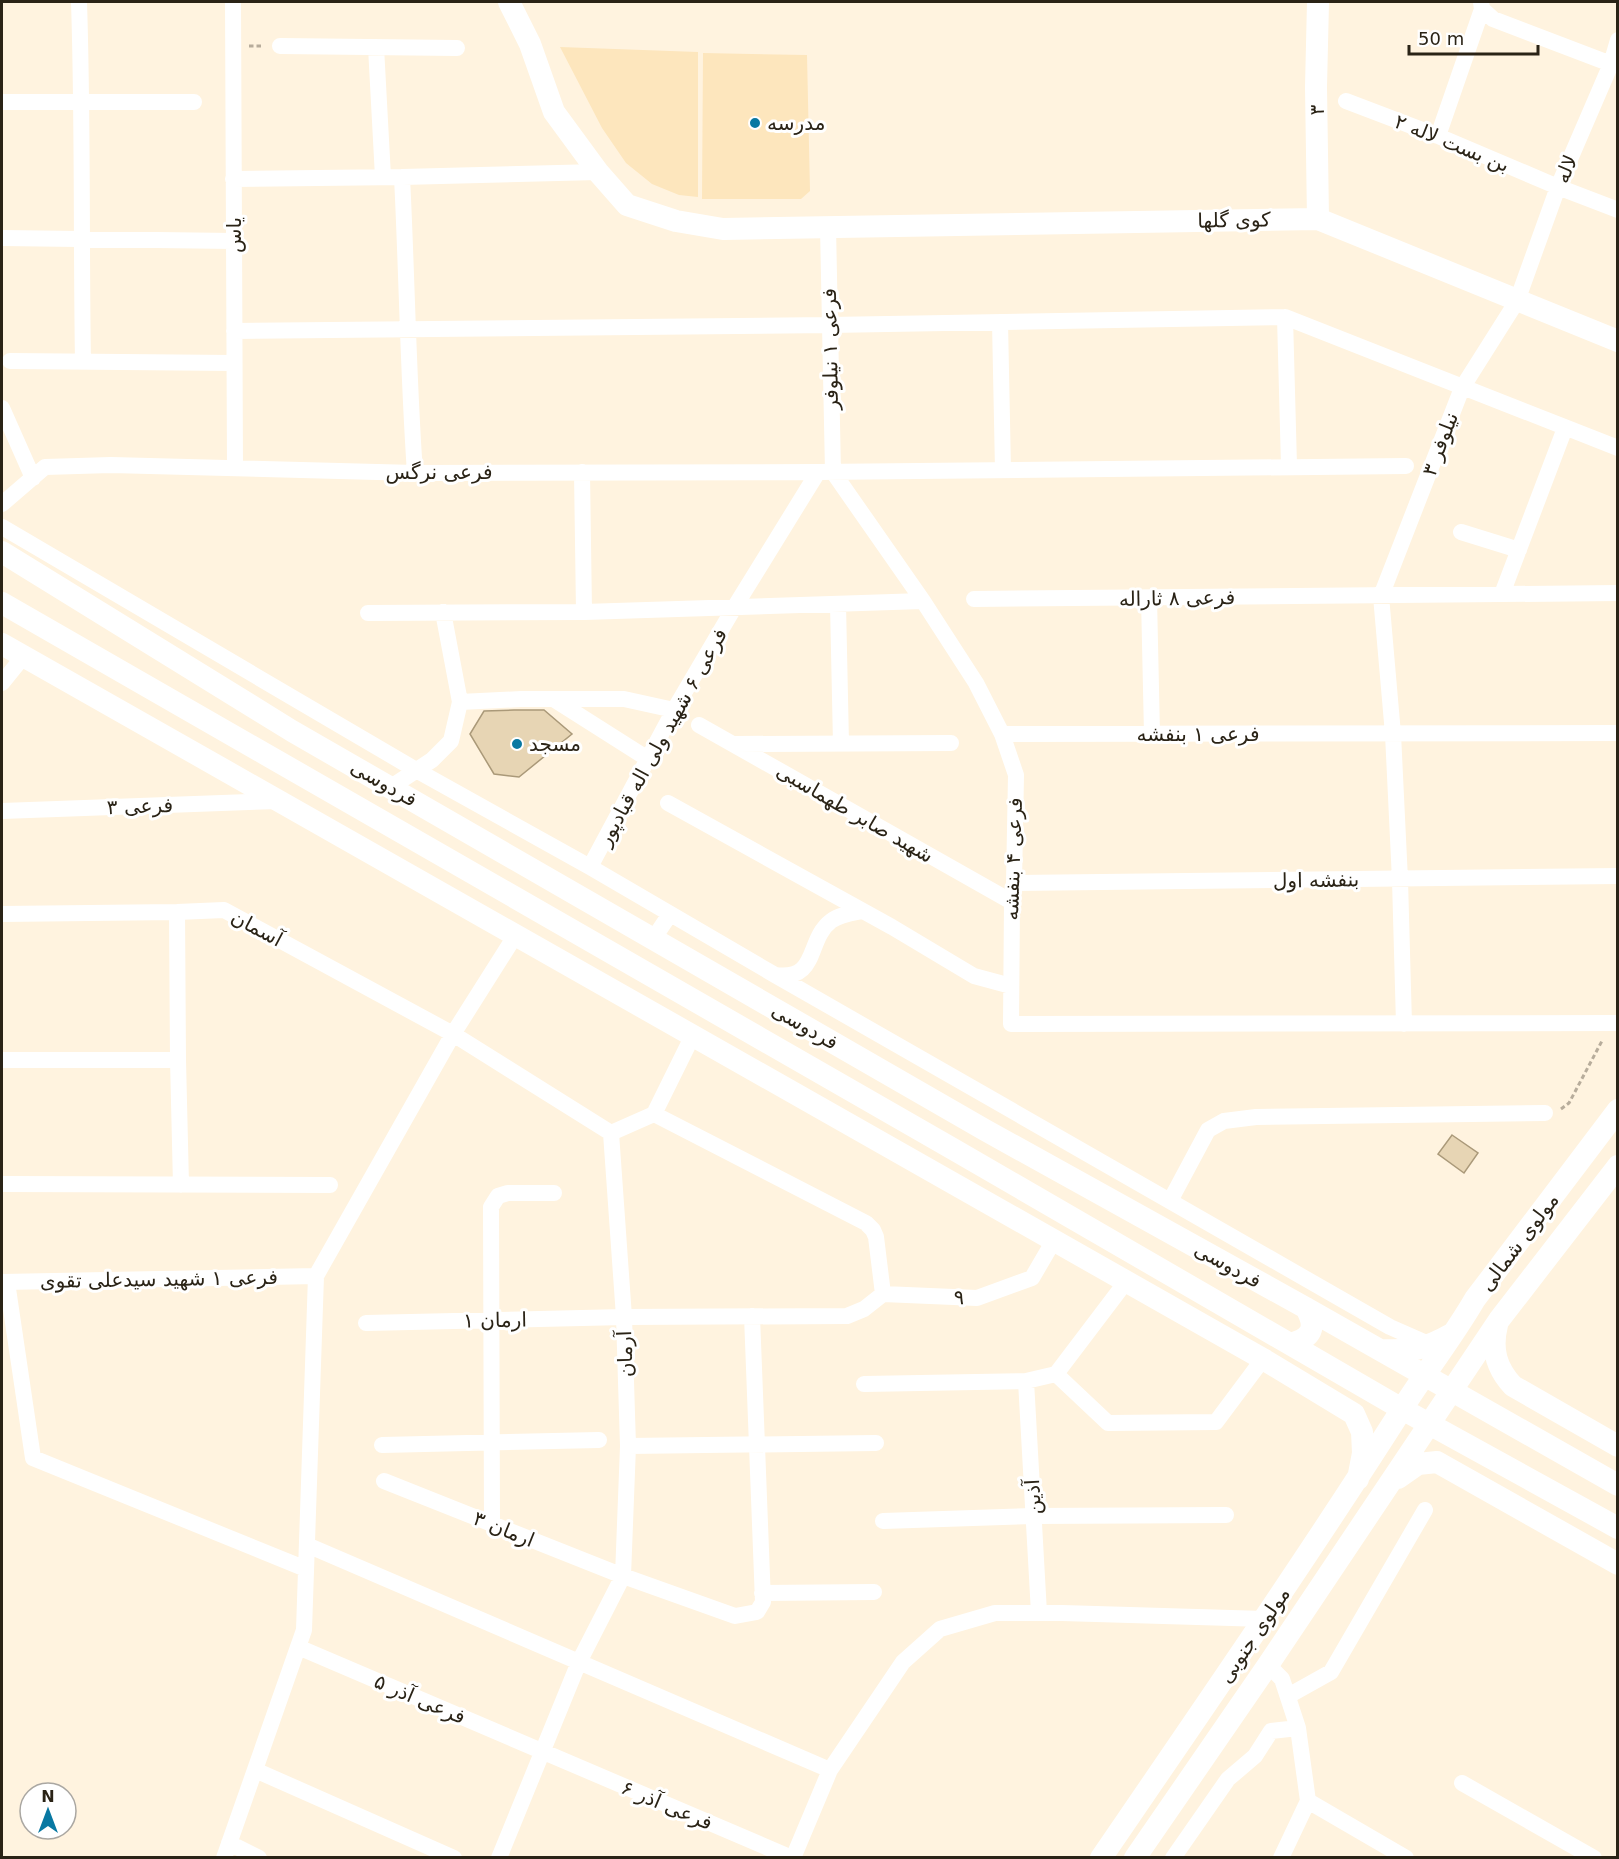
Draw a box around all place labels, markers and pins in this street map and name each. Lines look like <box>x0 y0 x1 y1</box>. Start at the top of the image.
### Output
place label: مدرسه <box>767 111 825 135</box>
marker: مدرسه <box>748 116 762 130</box>
place label: مسجد <box>529 732 581 756</box>
marker: مسجد <box>510 737 524 751</box>

